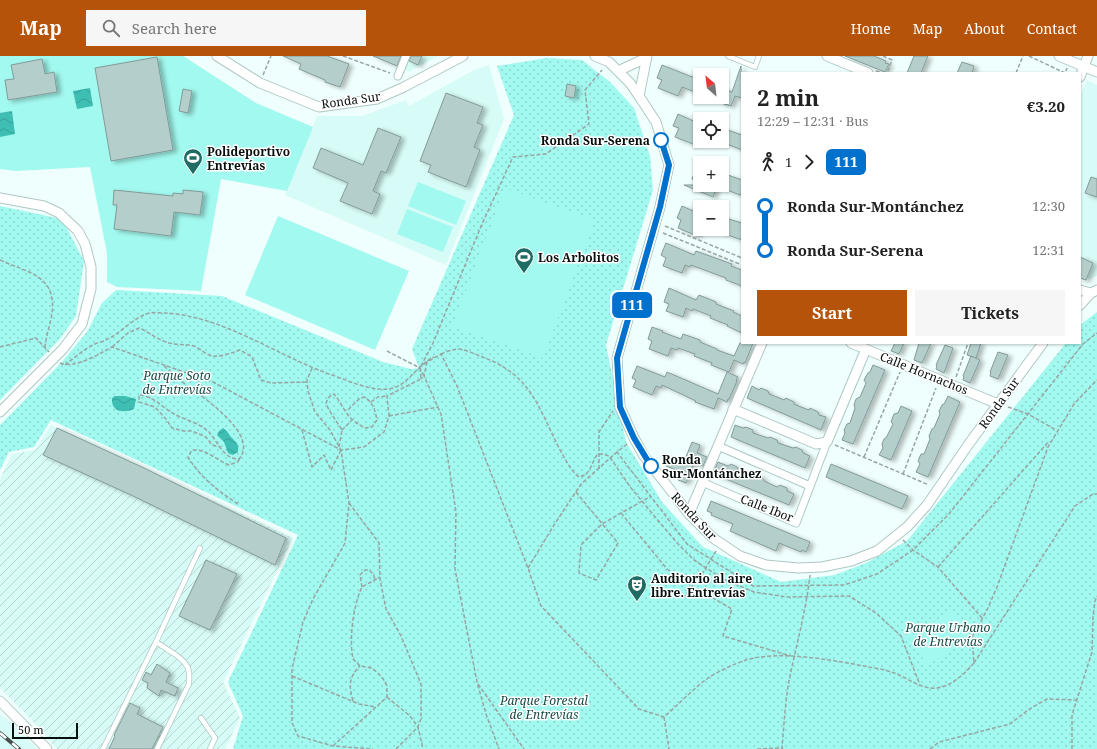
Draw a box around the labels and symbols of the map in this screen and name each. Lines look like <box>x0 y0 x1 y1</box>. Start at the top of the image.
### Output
north arrow <box>693 68 729 104</box>
street label: Ronda Sur <box>320 87 382 113</box>
place label: Ronda Sur-Serena <box>541 132 650 149</box>
marker: Ronda Sur-Serena <box>653 132 669 148</box>
place label: Polideportivo Entrevías <box>207 143 290 174</box>
sports icon: Polideportivo Entrevías <box>182 147 204 175</box>
sports icon: Los Arbolitos <box>513 246 535 274</box>
place label: Los Arbolitos <box>538 249 619 266</box>
line badge: 111 <box>609 292 655 318</box>
street label: Calle Hornachos <box>877 348 971 398</box>
park label: Parque Soto de Entrevías <box>142 367 212 398</box>
street label: Ronda Sur <box>975 374 1024 432</box>
place label: Ronda Sur-Montánchez <box>662 451 761 482</box>
marker: Ronda Sur-Montánchez <box>643 458 659 474</box>
street label: Ronda Sur <box>667 488 721 544</box>
street label: Calle Ibor <box>738 490 796 526</box>
place label: Auditorio al aire libre. Entrevías <box>651 570 752 601</box>
theatre icon: Auditorio al aire libre. Entrevías <box>626 574 648 602</box>
park label: Parque Urbano de Entrevías <box>905 619 991 650</box>
park label: Parque Forestal de Entrevías <box>499 692 588 723</box>
scale bar <box>12 721 78 740</box>

